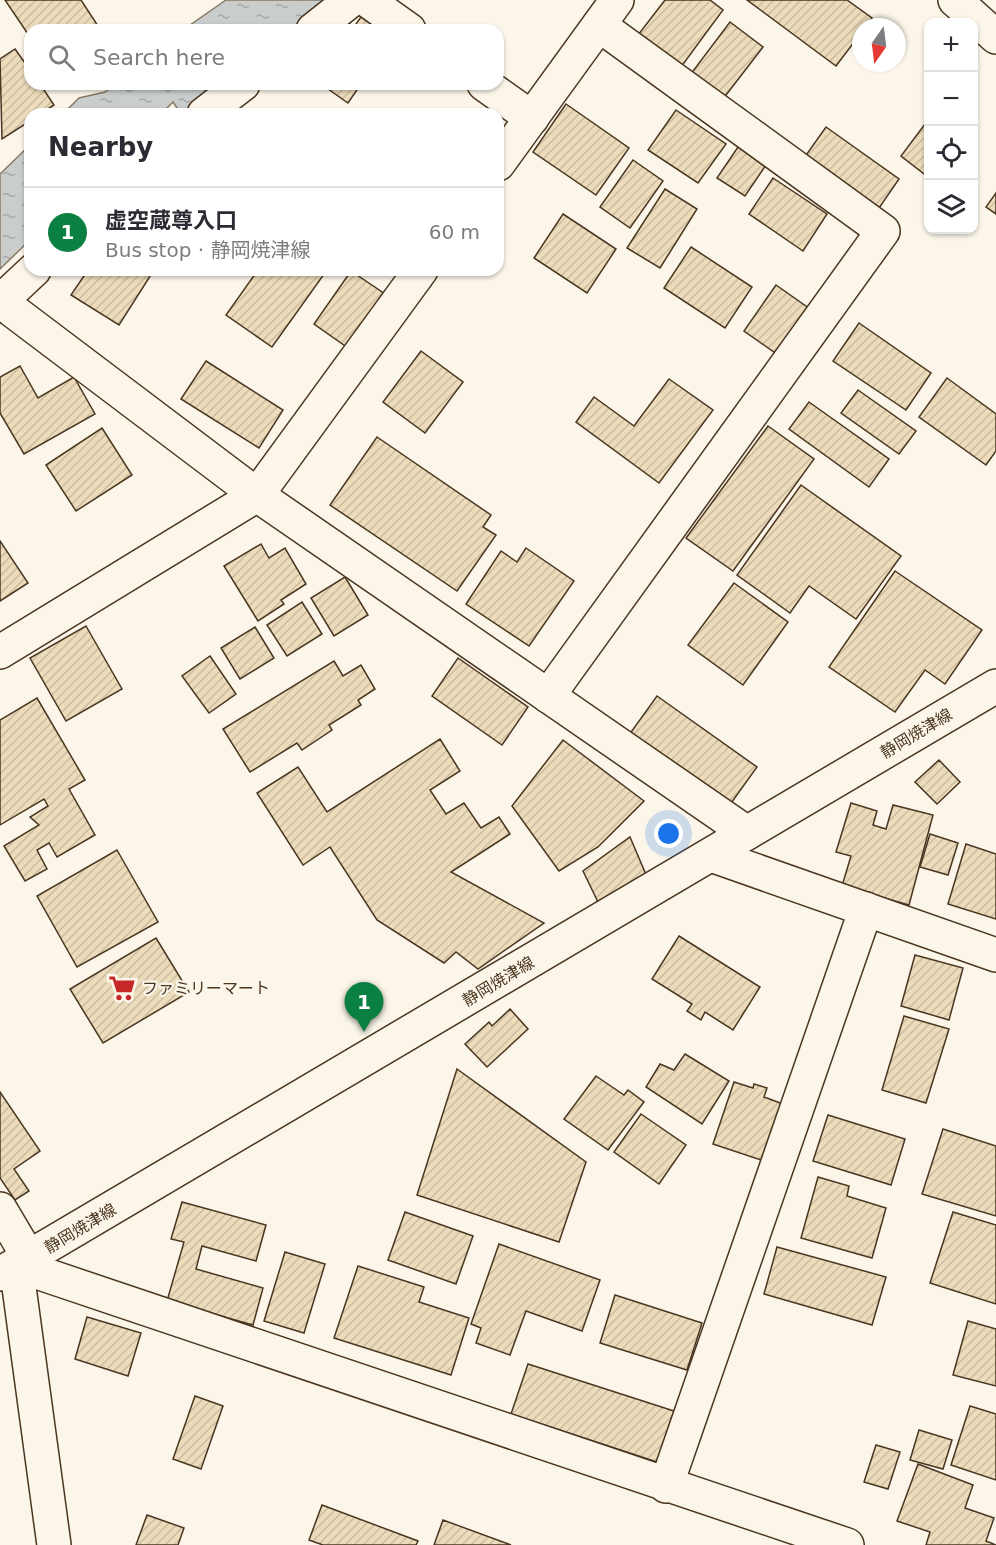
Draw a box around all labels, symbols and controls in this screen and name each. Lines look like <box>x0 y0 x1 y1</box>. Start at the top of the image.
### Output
north arrow <box>852 18 906 72</box>
map controls <box>924 18 978 234</box>
button: + <box>924 18 978 72</box>
search box <box>24 24 504 90</box>
icon: search <box>45 41 78 74</box>
text: Search here <box>93 45 225 70</box>
button: − <box>924 72 978 126</box>
button: locate <box>924 126 978 180</box>
text: Nearby <box>48 132 153 162</box>
button: layers <box>924 180 978 234</box>
text: 虚空蔵尊入口 <box>105 208 237 233</box>
text: 1 <box>61 220 74 244</box>
text: 60 m <box>429 220 480 244</box>
text: Bus stop · 静岡焼津線 <box>105 238 310 262</box>
street label: 静岡焼津線 <box>877 705 955 762</box>
your location <box>654 819 683 848</box>
street label: 静岡焼津線 <box>459 953 537 1010</box>
supermarket icon: ファミリーマート <box>107 973 137 1003</box>
place label: ファミリーマート <box>142 979 270 998</box>
pin: 1 <box>344 982 384 1032</box>
street label: 静岡焼津線 <box>41 1200 119 1257</box>

